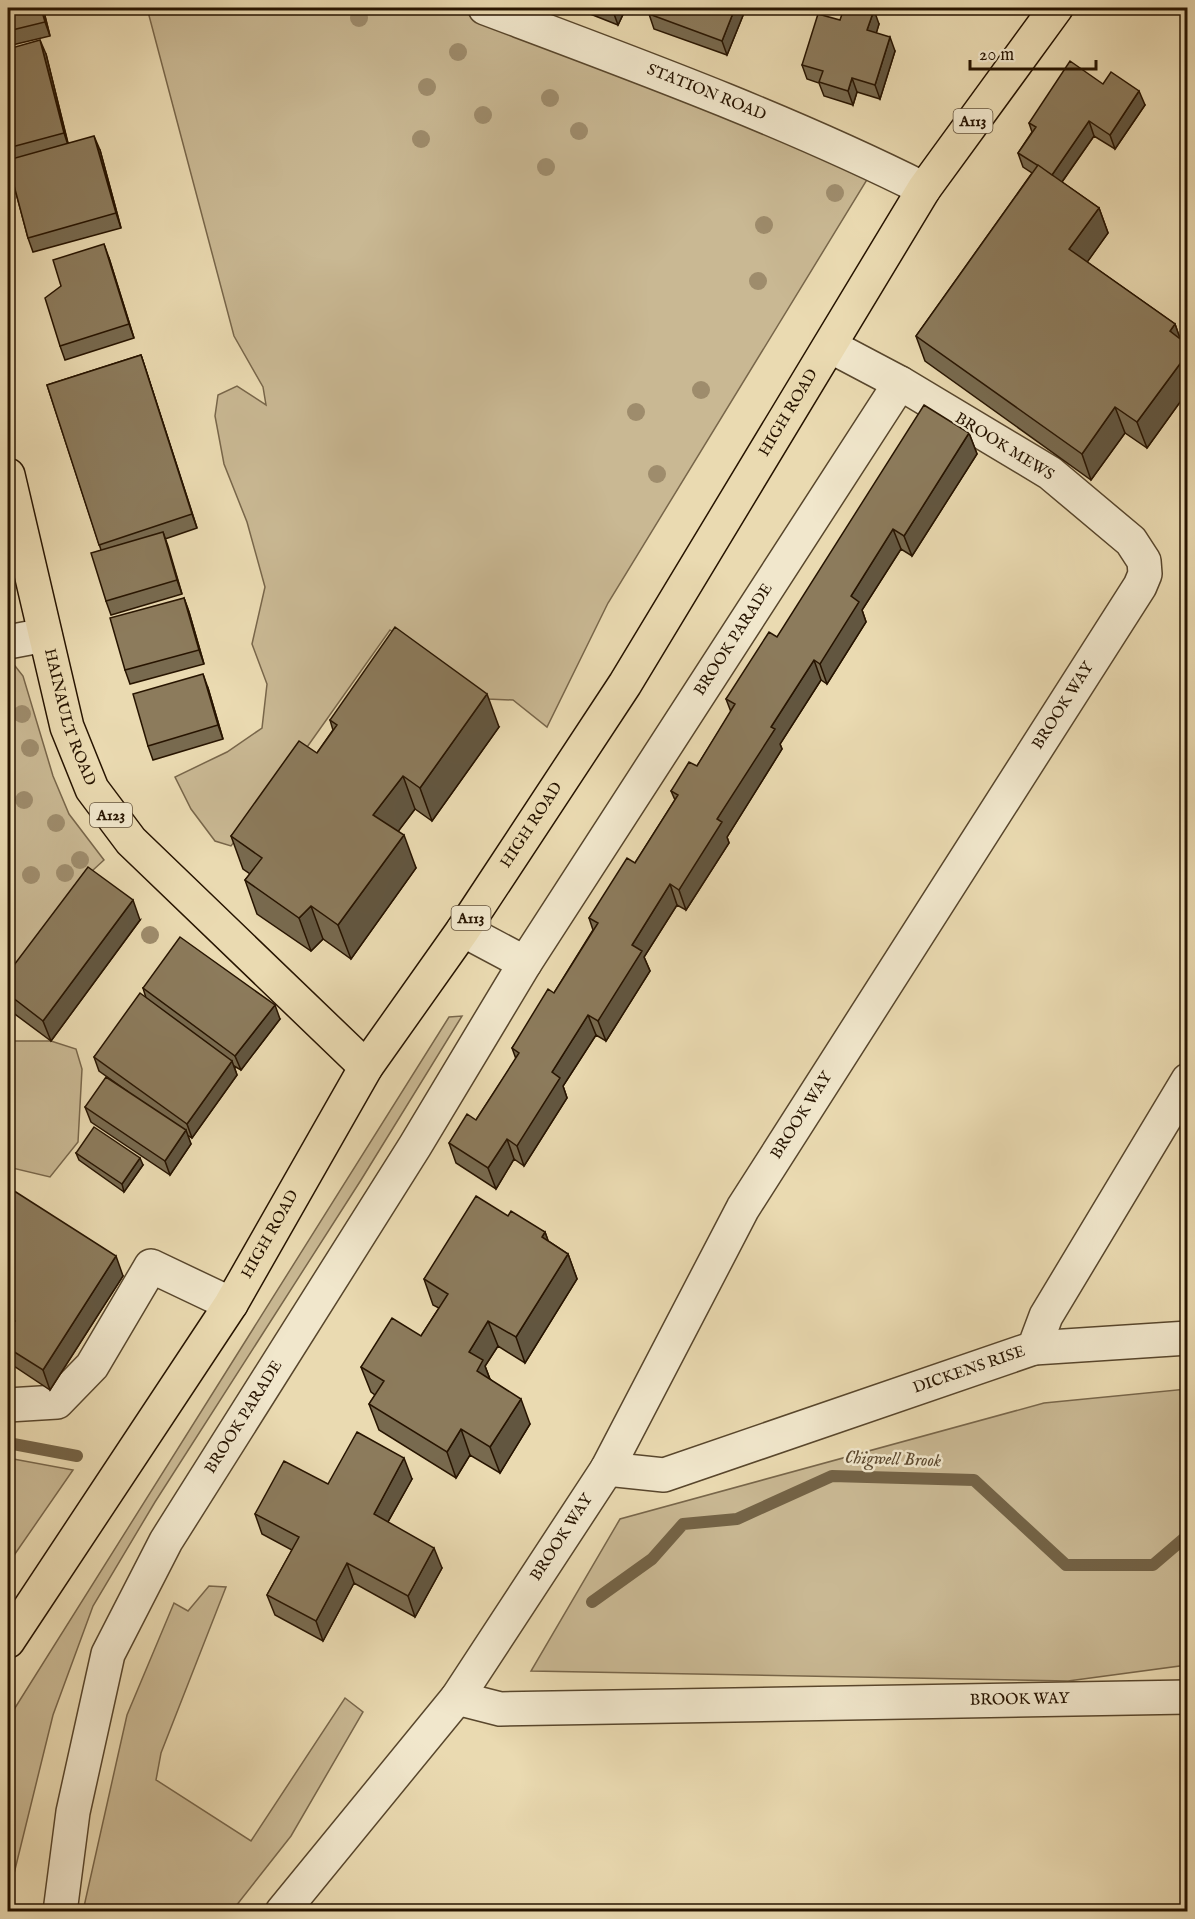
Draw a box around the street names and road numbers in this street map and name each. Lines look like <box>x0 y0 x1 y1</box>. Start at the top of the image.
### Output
street label: STATION ROAD <box>644 60 769 126</box>
road number: A113 <box>954 109 992 133</box>
street label: HIGH ROAD <box>755 365 823 460</box>
street label: BROOK MEWS <box>951 409 1057 485</box>
street label: BROOK PARADE <box>690 580 778 700</box>
street label: HAINAULT ROAD <box>39 646 100 789</box>
street label: BROOK WAY <box>1028 658 1099 753</box>
street label: HIGH ROAD <box>496 778 568 872</box>
road number: A123 <box>90 803 132 827</box>
road number: A113 <box>452 906 490 930</box>
street label: BROOK WAY <box>767 1067 838 1163</box>
street label: HIGH ROAD <box>237 1187 304 1282</box>
street label: DICKENS RISE <box>911 1342 1028 1399</box>
street label: BROOK PARADE <box>201 1357 287 1478</box>
street label: BROOK WAY <box>526 1490 598 1585</box>
street label: BROOK WAY <box>969 1689 1071 1711</box>

